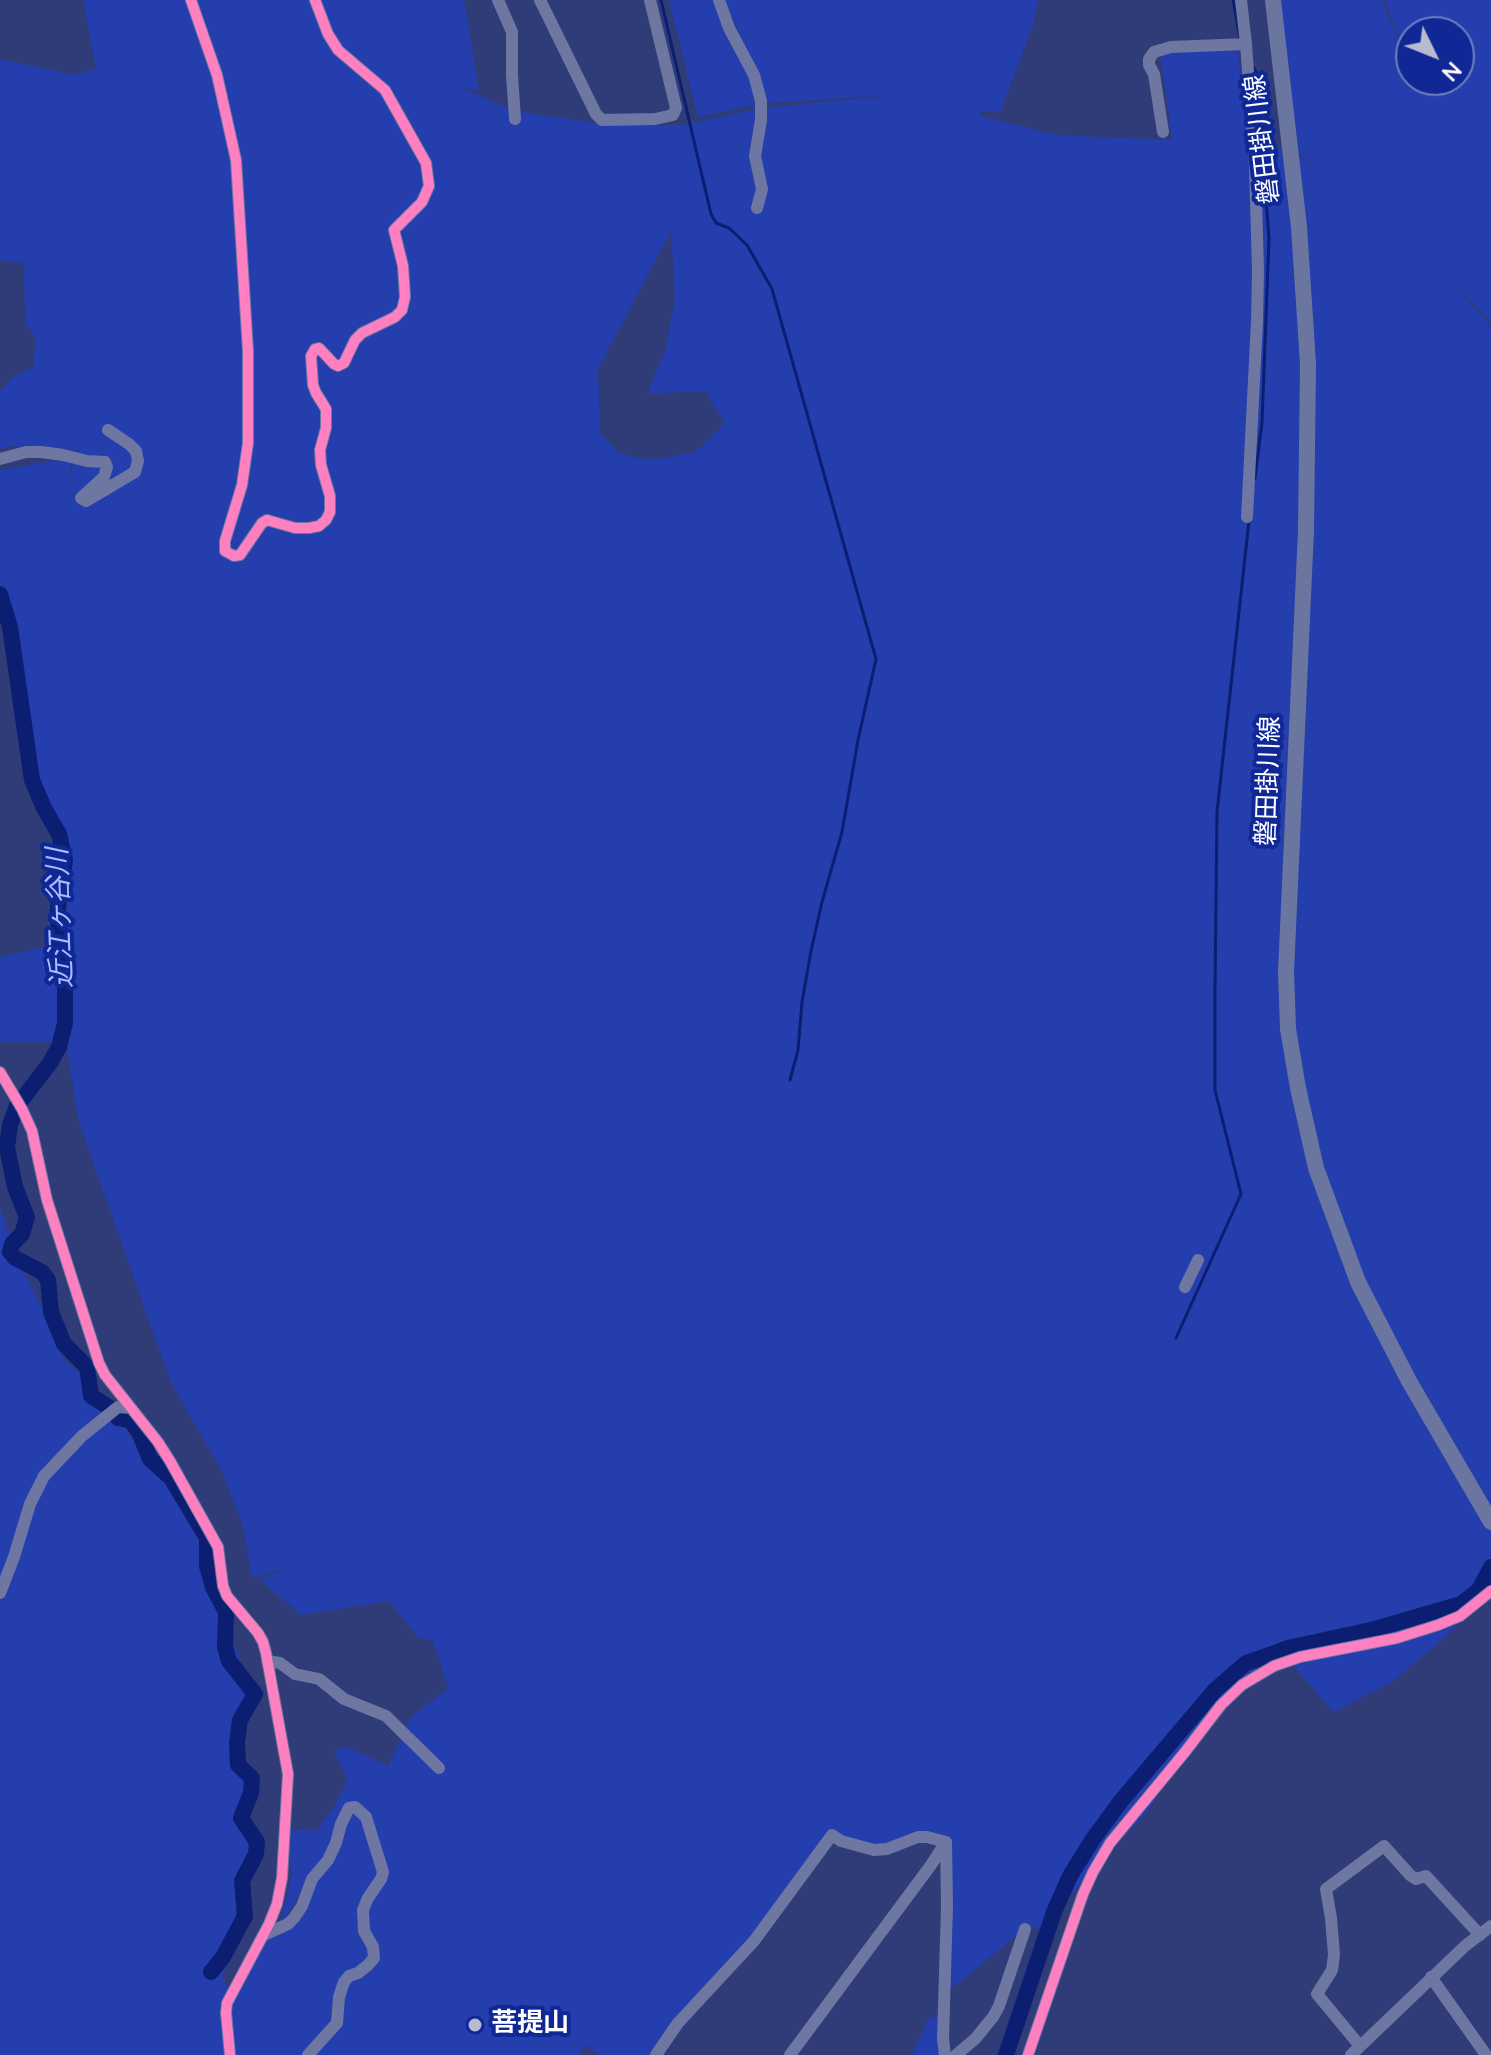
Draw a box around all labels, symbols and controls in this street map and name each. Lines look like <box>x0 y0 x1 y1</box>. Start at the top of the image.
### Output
north arrow <box>1395 16 1475 96</box>
text: N <box>1435 55 1468 87</box>
street label: 磐田掛川線 <box>1241 73 1287 205</box>
street label: 磐田掛川線 <box>1252 715 1288 847</box>
water label: 近江ヶ谷川 <box>43 847 81 989</box>
place label: 菩提山 <box>491 2009 569 2041</box>
marker: 菩提山 <box>466 2016 484 2034</box>

